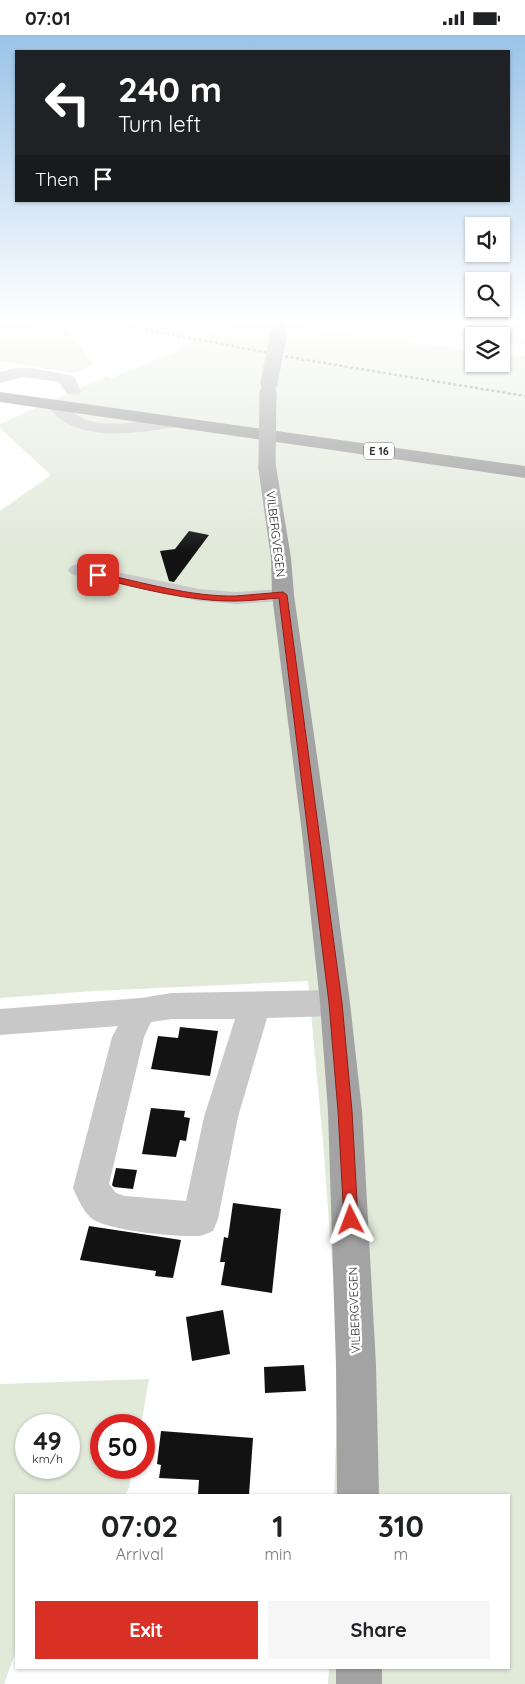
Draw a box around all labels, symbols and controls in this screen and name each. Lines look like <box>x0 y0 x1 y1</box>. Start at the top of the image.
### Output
text: 07:01 <box>25 6 71 30</box>
text: 240 m <box>118 67 222 111</box>
icon: left <box>35 70 100 135</box>
text: Turn left <box>118 110 201 138</box>
icon: arrive <box>89 165 117 193</box>
text: Then <box>35 167 79 191</box>
map controls <box>465 217 510 372</box>
button: sound <box>465 217 510 262</box>
button: search <box>465 272 510 317</box>
button: layers <box>465 327 510 372</box>
road number: E 16 <box>364 443 394 459</box>
street label: VILBERGVEGEN <box>263 490 289 578</box>
pin <box>77 554 119 596</box>
icon: arrive <box>84 561 112 589</box>
position arrow <box>324 1193 376 1245</box>
street label: VILBERGVEGEN <box>345 1266 363 1354</box>
speed limit sign: 50 <box>90 1414 155 1479</box>
text: 49 <box>33 1425 62 1456</box>
text: km/h <box>32 1451 63 1466</box>
text: 07:02 <box>101 1507 178 1545</box>
text: 1 <box>272 1507 284 1545</box>
text: 310 <box>378 1507 424 1545</box>
text: Arrival <box>116 1544 164 1564</box>
text: min <box>264 1544 292 1564</box>
text: m <box>394 1544 408 1564</box>
button: Exit <box>35 1601 258 1659</box>
button: Share <box>268 1601 490 1659</box>

